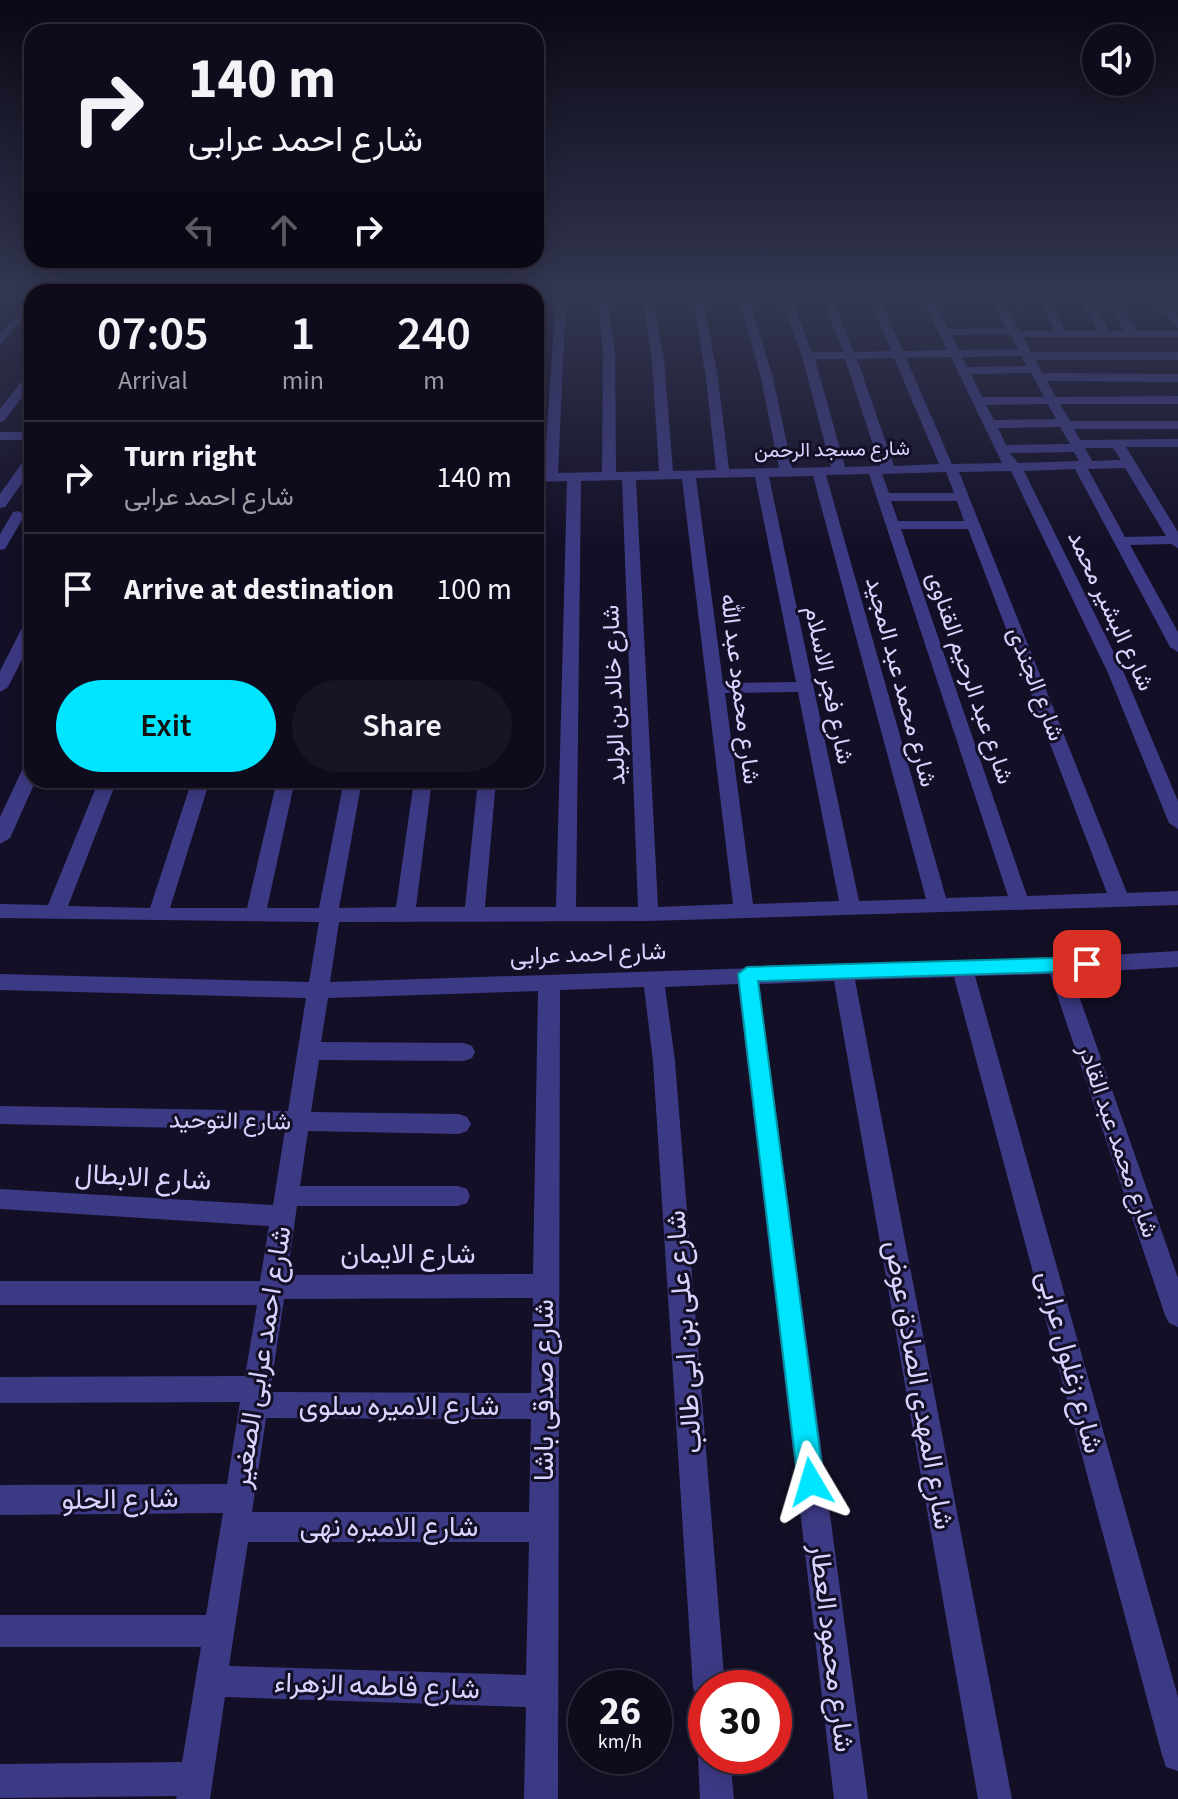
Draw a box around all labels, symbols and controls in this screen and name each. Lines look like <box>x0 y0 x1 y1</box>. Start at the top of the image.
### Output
map controls <box>1082 24 1154 96</box>
button: sound <box>1082 24 1154 96</box>
text: 140 m <box>188 40 336 119</box>
icon: right <box>56 56 160 160</box>
text: شارع احمد عرابى <box>188 114 423 165</box>
icon: left <box>178 208 222 252</box>
icon: ahead <box>262 208 306 252</box>
icon: right <box>346 208 390 252</box>
text: 07:05 <box>97 300 209 368</box>
text: 1 <box>291 300 315 368</box>
text: 240 <box>397 300 471 368</box>
text: Arrival <box>118 362 188 399</box>
text: min <box>282 362 324 399</box>
text: m <box>423 362 445 399</box>
text: Turn right <box>124 435 256 478</box>
street label: شارع مسجد الرحمن <box>754 435 910 465</box>
icon: right <box>56 455 100 499</box>
text: 140 m <box>436 456 512 499</box>
text: شارع احمد عرابى <box>124 478 294 515</box>
street label: شارع البشير محمد <box>1058 525 1164 697</box>
icon: arrive <box>56 567 100 611</box>
street label: شارع عبد الرحيم القناوى <box>917 567 1023 789</box>
text: Arrive at destination <box>124 568 394 611</box>
text: 100 m <box>436 568 512 611</box>
street label: شارع محمد عبد المجيد <box>856 573 946 791</box>
street label: شارع محمود عبد الله <box>711 592 769 786</box>
street label: شارع فجر الاسلام <box>795 602 863 768</box>
street label: شارع خالد بن الوليد <box>593 604 635 786</box>
street label: شارع الجندى <box>998 622 1074 746</box>
button: Exit <box>56 680 276 772</box>
button: Share <box>292 680 512 772</box>
pin <box>1053 930 1121 998</box>
street label: شارع احمد عرابى <box>509 934 667 974</box>
icon: arrive <box>1065 942 1109 986</box>
street label: شارع محمد عبد القادر <box>1068 1039 1167 1242</box>
street label: شارع التوحيد <box>169 1102 291 1140</box>
street label: شارع الابطال <box>74 1153 212 1201</box>
street label: شارع على بن ابى طالب <box>656 1209 712 1455</box>
street label: شارع احمد عرابى الصغير <box>220 1223 301 1492</box>
street label: شارع الايمان <box>340 1234 476 1274</box>
street label: شارع المهدى الصادق عوض <box>874 1237 964 1533</box>
street label: شارع زغلول عرابى <box>1026 1266 1114 1458</box>
street label: شارع صدقى باشا <box>524 1299 564 1481</box>
street label: شارع الاميره سلوى <box>299 1386 499 1426</box>
position arrow <box>769 1440 853 1524</box>
street label: شارع الحلو <box>61 1478 179 1520</box>
street label: شارع الاميره نهى <box>300 1507 478 1547</box>
street label: شارع محمود العطار <box>799 1540 865 1755</box>
street label: شارع فاطمه الزهراء <box>273 1662 481 1710</box>
speed limit sign: 30 <box>688 1670 792 1774</box>
text: 26 <box>599 1683 641 1740</box>
text: km/h <box>598 1728 642 1756</box>

